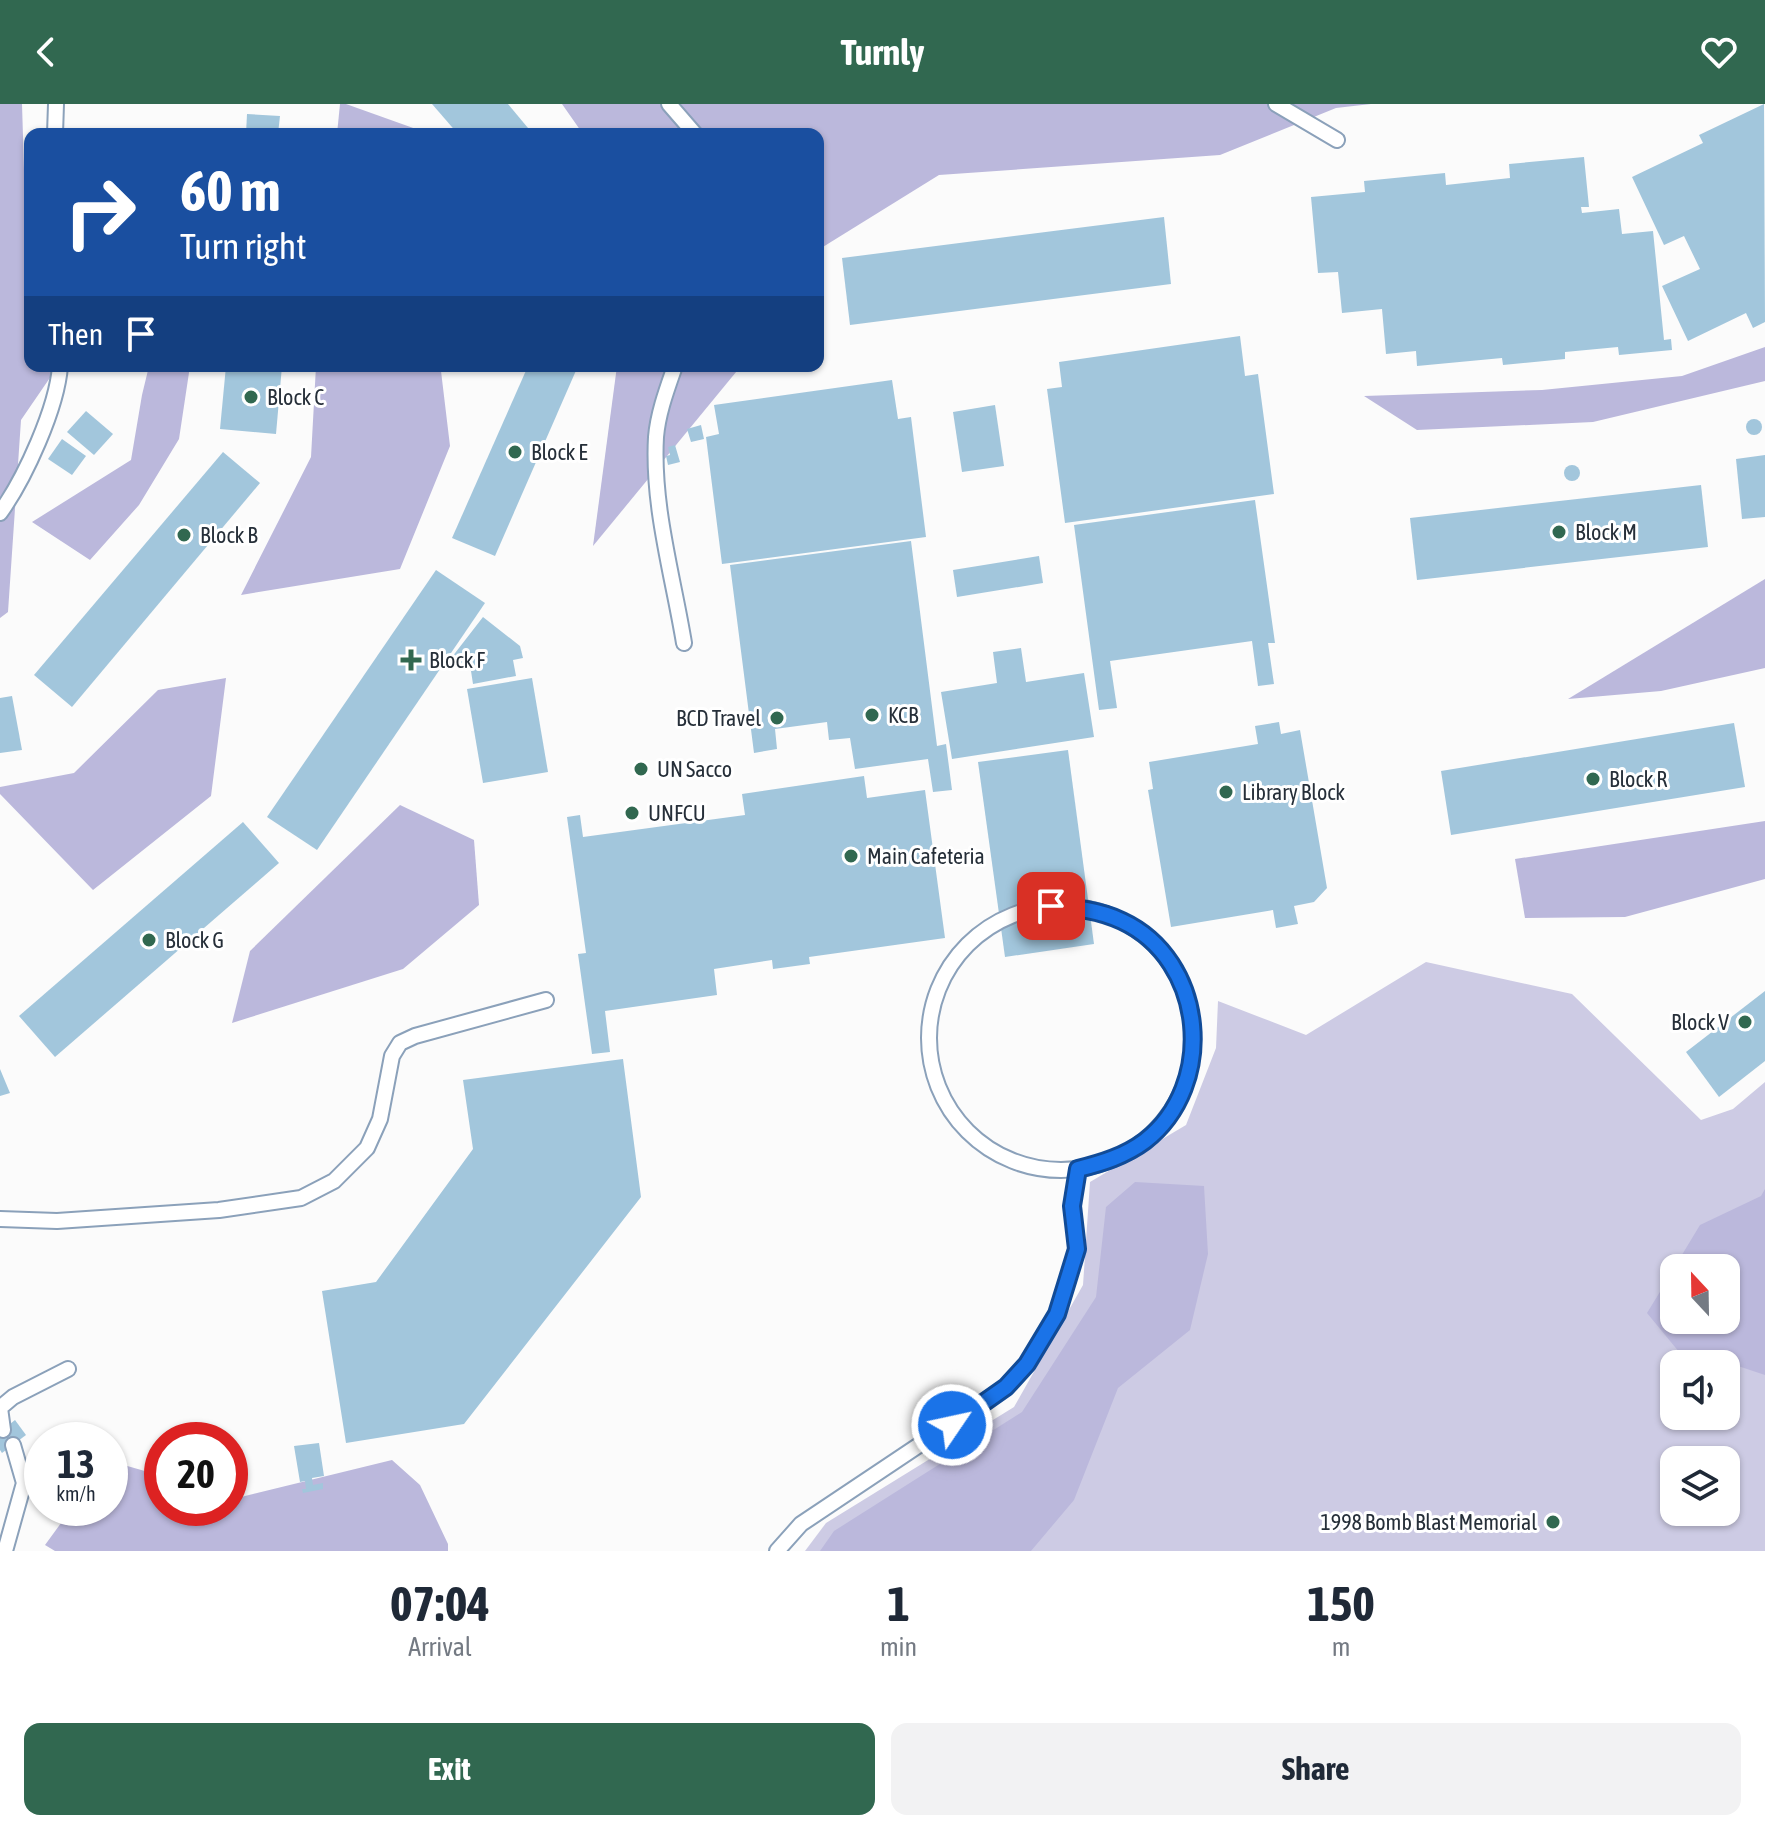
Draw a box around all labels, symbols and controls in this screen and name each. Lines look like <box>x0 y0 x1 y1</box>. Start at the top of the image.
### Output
icon: back <box>24 30 68 74</box>
icon: heart <box>1697 30 1741 74</box>
text: Turnly <box>841 31 924 73</box>
text: 60 m <box>180 159 281 223</box>
icon: right <box>48 160 152 264</box>
text: Turn right <box>180 225 307 267</box>
icon: arrive <box>119 312 163 356</box>
text: Then <box>48 317 103 351</box>
place label: Block C <box>267 384 324 410</box>
marker: Block C <box>242 388 260 406</box>
place label: Block E <box>531 439 588 465</box>
marker: Block E <box>506 443 524 461</box>
place label: Block M <box>1575 519 1637 545</box>
place label: Block B <box>200 522 258 548</box>
marker: Block M <box>1550 523 1568 541</box>
marker: Block B <box>175 526 193 544</box>
place label: Block F <box>429 647 485 673</box>
marker: Block F <box>400 649 422 671</box>
place label: KCB <box>888 702 919 728</box>
place label: BCD Travel <box>676 705 761 731</box>
marker: KCB <box>863 706 881 724</box>
marker: BCD Travel <box>768 709 786 727</box>
place label: UN Sacco <box>657 756 732 782</box>
marker: UN Sacco <box>632 760 650 778</box>
place label: Block R <box>1609 766 1667 792</box>
marker: Block R <box>1584 770 1602 788</box>
place label: Library Block <box>1242 779 1345 805</box>
marker: Library Block <box>1217 783 1235 801</box>
place label: UNFCU <box>648 800 706 826</box>
marker: UNFCU <box>623 804 641 822</box>
place label: Main Cafeteria <box>867 843 985 869</box>
marker: Main Cafeteria <box>842 847 860 865</box>
pin <box>1017 872 1085 940</box>
icon: arrive <box>1029 884 1073 928</box>
place label: Block G <box>165 927 224 953</box>
marker: Block G <box>140 931 158 949</box>
place label: Block V <box>1671 1009 1729 1035</box>
marker: Block V <box>1736 1013 1754 1031</box>
north arrow <box>1660 1254 1740 1334</box>
map controls <box>1660 1254 1740 1526</box>
button: sound <box>1660 1350 1740 1430</box>
position arrow <box>910 1383 994 1467</box>
speed limit sign: 20 <box>144 1422 248 1526</box>
text: 13 <box>57 1441 95 1486</box>
button: layers <box>1660 1446 1740 1526</box>
text: km/h <box>56 1482 96 1505</box>
place label: 1998 Bomb Blast Memorial <box>1320 1509 1537 1535</box>
marker: 1998 Bomb Blast Memorial <box>1544 1513 1562 1531</box>
text: 07:04 <box>390 1576 490 1631</box>
text: 1 <box>887 1576 910 1631</box>
text: 150 <box>1307 1576 1375 1631</box>
text: Arrival <box>408 1632 472 1662</box>
text: min <box>880 1632 917 1662</box>
text: m <box>1332 1632 1350 1662</box>
button: Exit <box>24 1723 875 1815</box>
button: Share <box>891 1723 1741 1815</box>

